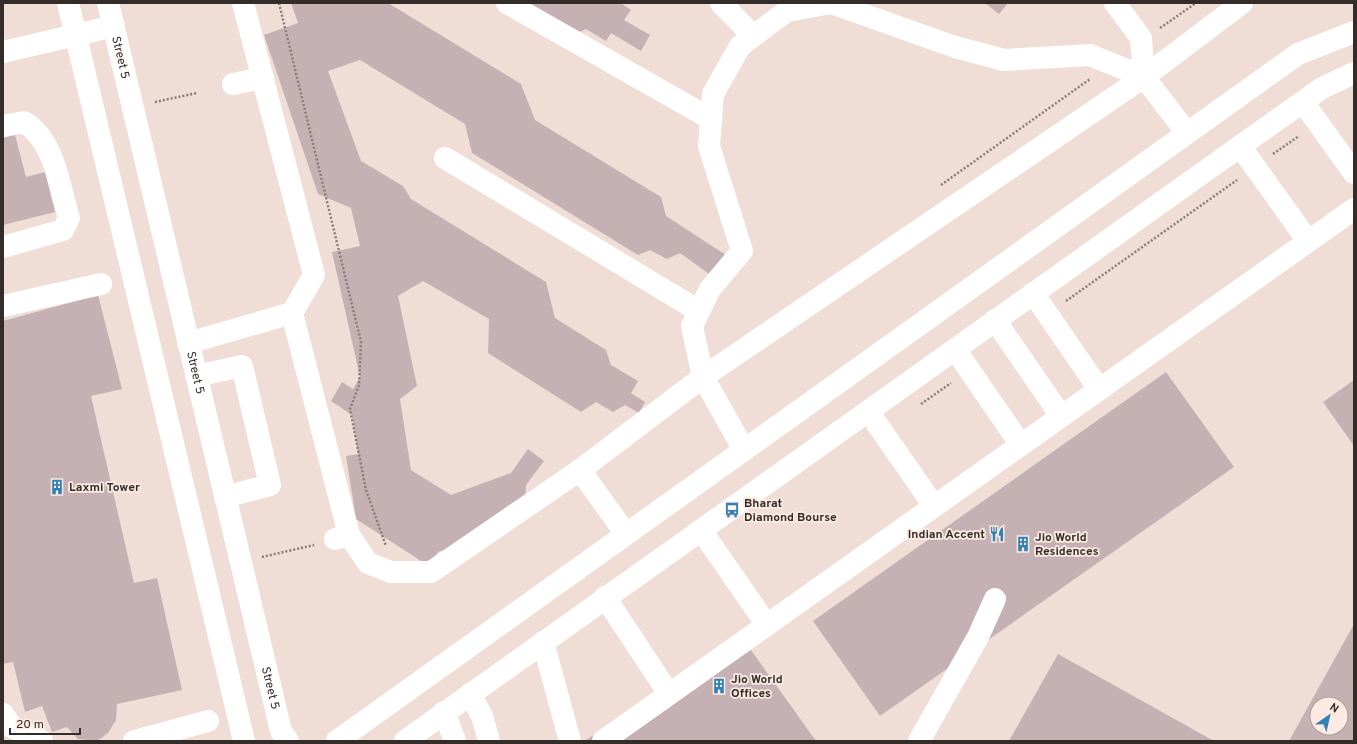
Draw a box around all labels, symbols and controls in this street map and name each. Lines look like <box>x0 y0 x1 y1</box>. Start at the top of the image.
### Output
street label: Street 5 <box>107 35 133 81</box>
street label: Street 5 <box>182 350 208 396</box>
building icon: Laxmi Tower <box>48 478 66 496</box>
place label: Laxmi Tower <box>69 480 140 496</box>
place label: Bharat Diamond Bourse <box>744 496 837 526</box>
bus stop icon: Bharat Diamond Bourse <box>723 501 741 519</box>
restaurant icon: Indian Accent <box>988 525 1006 543</box>
place label: Indian Accent <box>908 527 985 543</box>
place label: Jio World Residences <box>1035 530 1099 560</box>
building icon: Jio World Residences <box>1014 535 1032 553</box>
street label: Street 5 <box>257 665 283 711</box>
place label: Jio World Offices <box>731 672 783 702</box>
building icon: Jio World Offices <box>710 677 728 695</box>
north arrow <box>1309 696 1349 736</box>
text: N <box>1327 701 1341 717</box>
scale bar <box>10 710 80 736</box>
text: 20 m <box>16 717 44 733</box>

